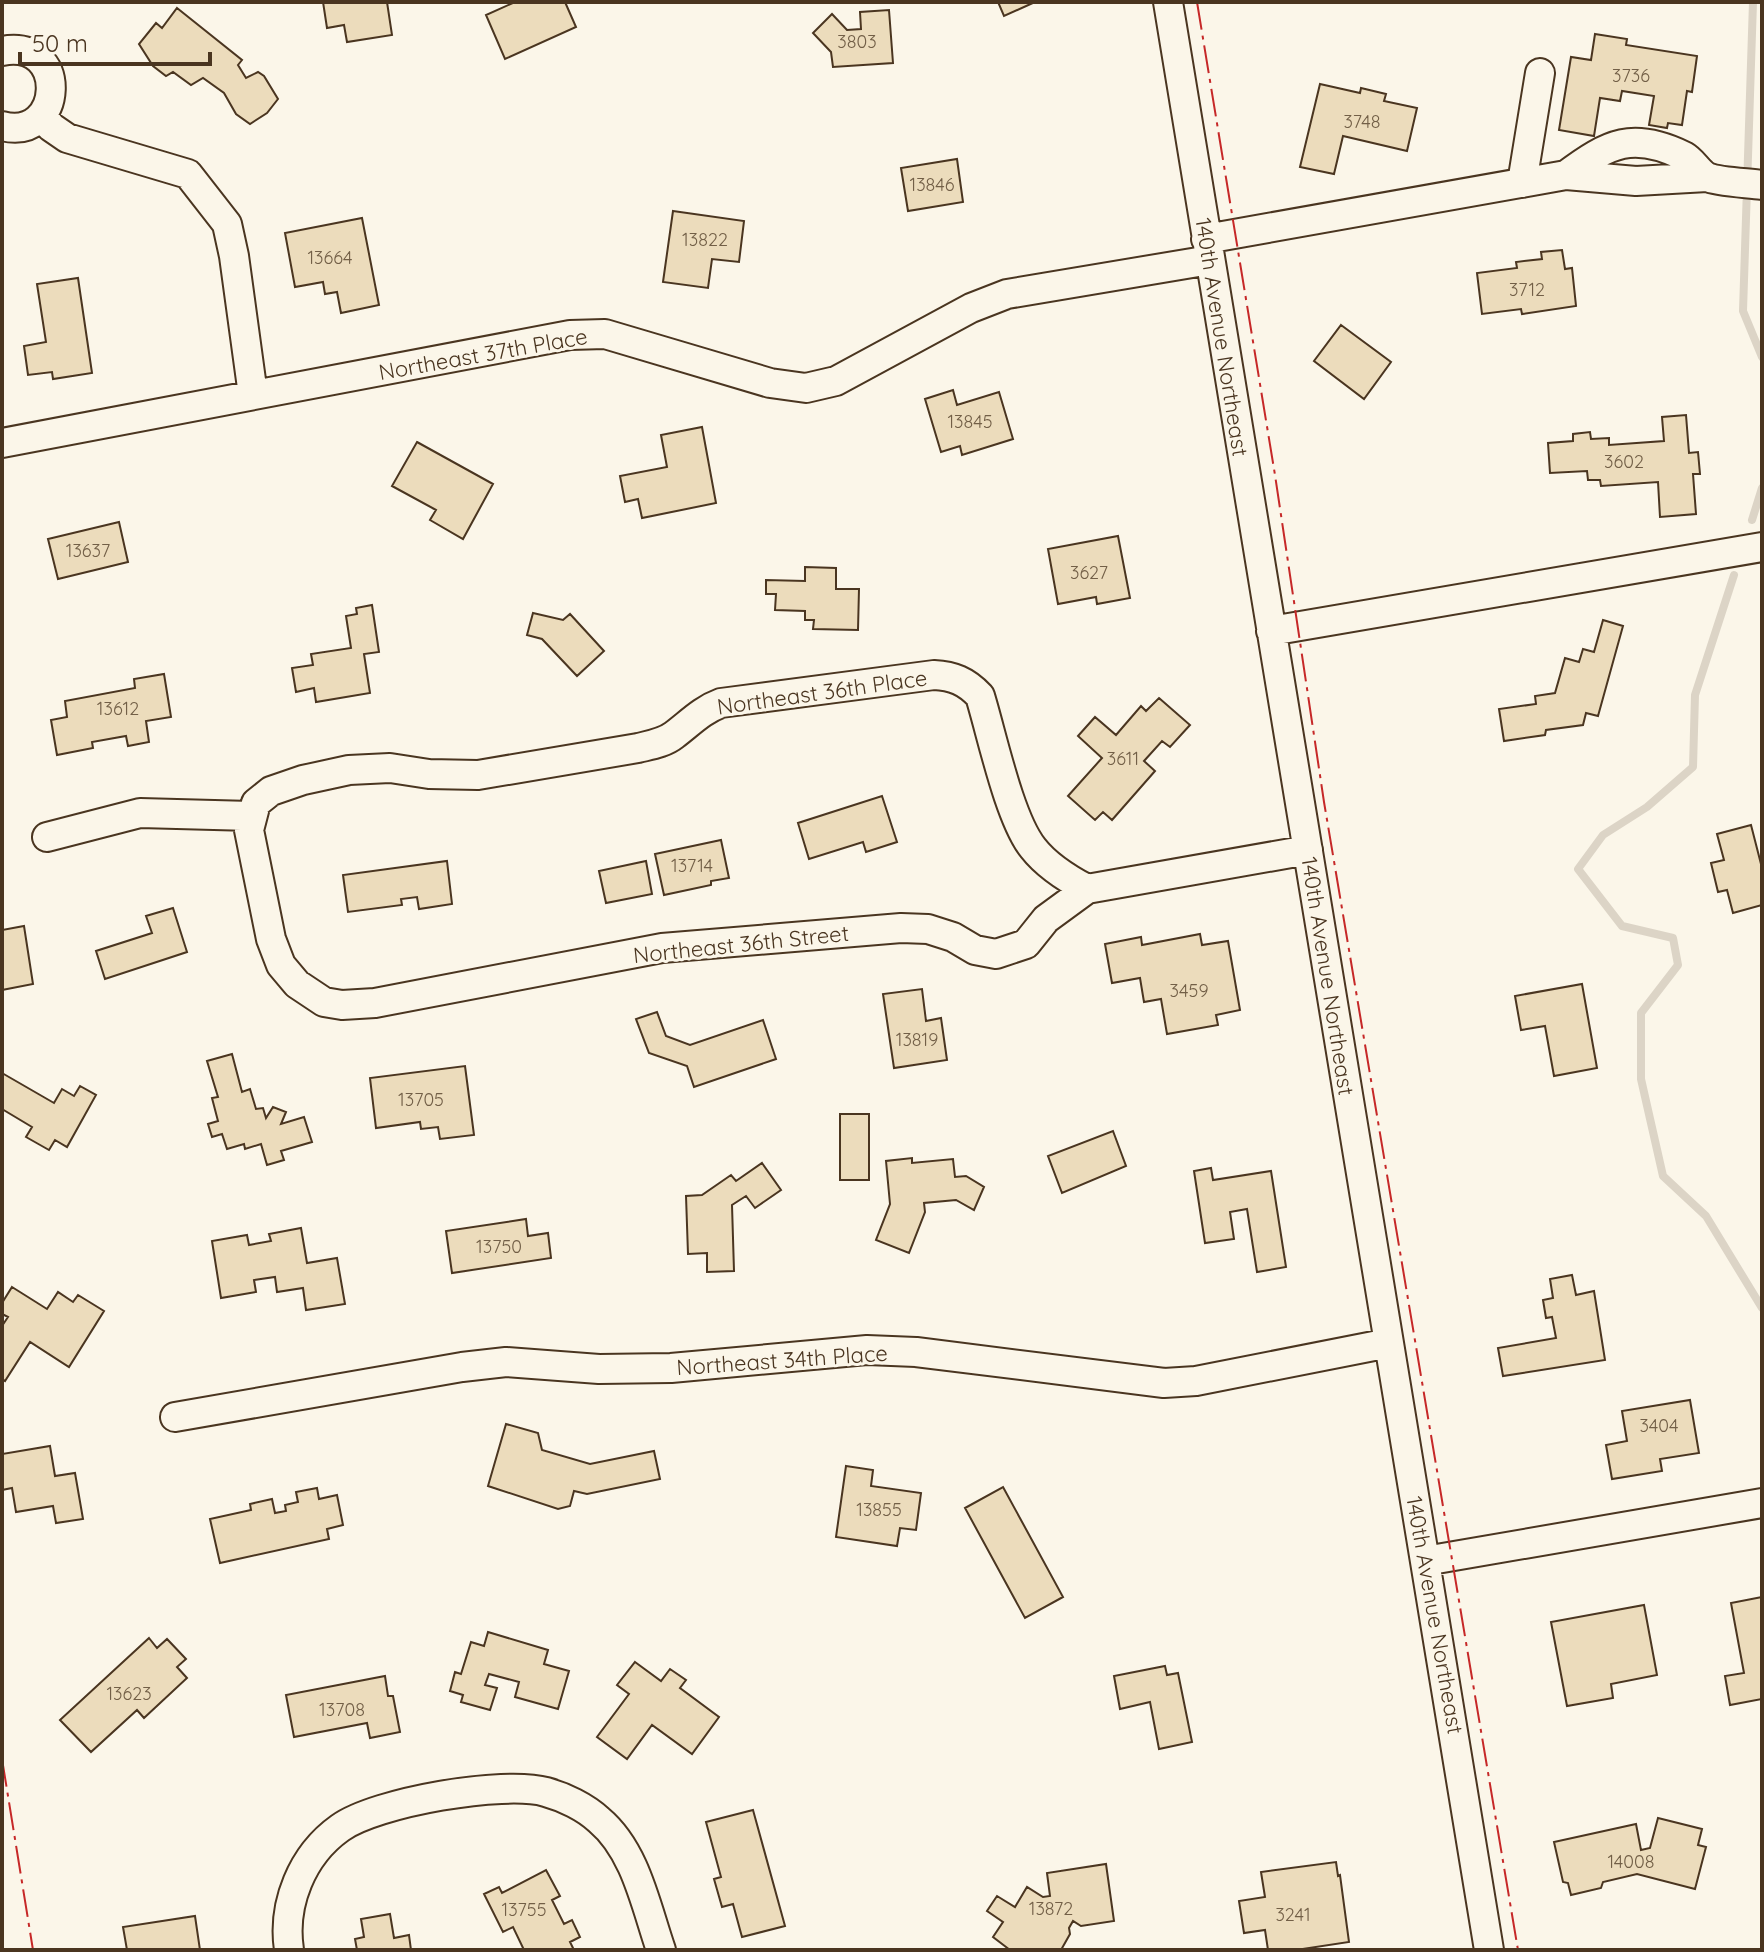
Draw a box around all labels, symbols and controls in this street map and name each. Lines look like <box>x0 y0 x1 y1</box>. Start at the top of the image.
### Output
scale bar <box>20 16 210 66</box>
text: 50 m <box>32 28 88 58</box>
house number: 3803 <box>837 30 877 53</box>
house number: 3736 <box>1612 64 1650 87</box>
house number: 3748 <box>1343 110 1381 133</box>
house number: 13846 <box>910 173 955 196</box>
street label: 140th Avenue Northeast <box>1189 216 1255 458</box>
house number: 13822 <box>682 228 728 251</box>
house number: 13664 <box>307 246 353 269</box>
house number: 3712 <box>1509 278 1545 301</box>
street label: Northeast 37th Place <box>376 322 590 386</box>
house number: 13845 <box>947 410 993 433</box>
house number: 3602 <box>1604 450 1644 473</box>
house number: 13637 <box>66 539 110 562</box>
house number: 3627 <box>1070 561 1108 584</box>
street label: Northeast 36th Place <box>715 663 929 721</box>
house number: 13612 <box>97 697 139 720</box>
house number: 3611 <box>1107 747 1139 770</box>
house number: 13714 <box>671 854 713 877</box>
street label: 140th Avenue Northeast <box>1295 855 1361 1097</box>
street label: Northeast 36th Street <box>632 919 850 969</box>
house number: 3459 <box>1170 979 1208 1002</box>
house number: 13819 <box>896 1028 938 1051</box>
house number: 13705 <box>398 1088 444 1111</box>
house number: 13750 <box>476 1235 522 1258</box>
street label: Northeast 34th Place <box>675 1339 889 1381</box>
house number: 3404 <box>1639 1414 1679 1437</box>
street label: 140th Avenue Northeast <box>1400 1494 1470 1736</box>
house number: 13855 <box>856 1498 902 1521</box>
house number: 13623 <box>106 1682 152 1705</box>
house number: 13708 <box>319 1698 365 1721</box>
house number: 14008 <box>1607 1850 1655 1873</box>
house number: 13872 <box>1029 1897 1073 1920</box>
house number: 13755 <box>502 1898 546 1921</box>
house number: 3241 <box>1275 1903 1311 1926</box>

